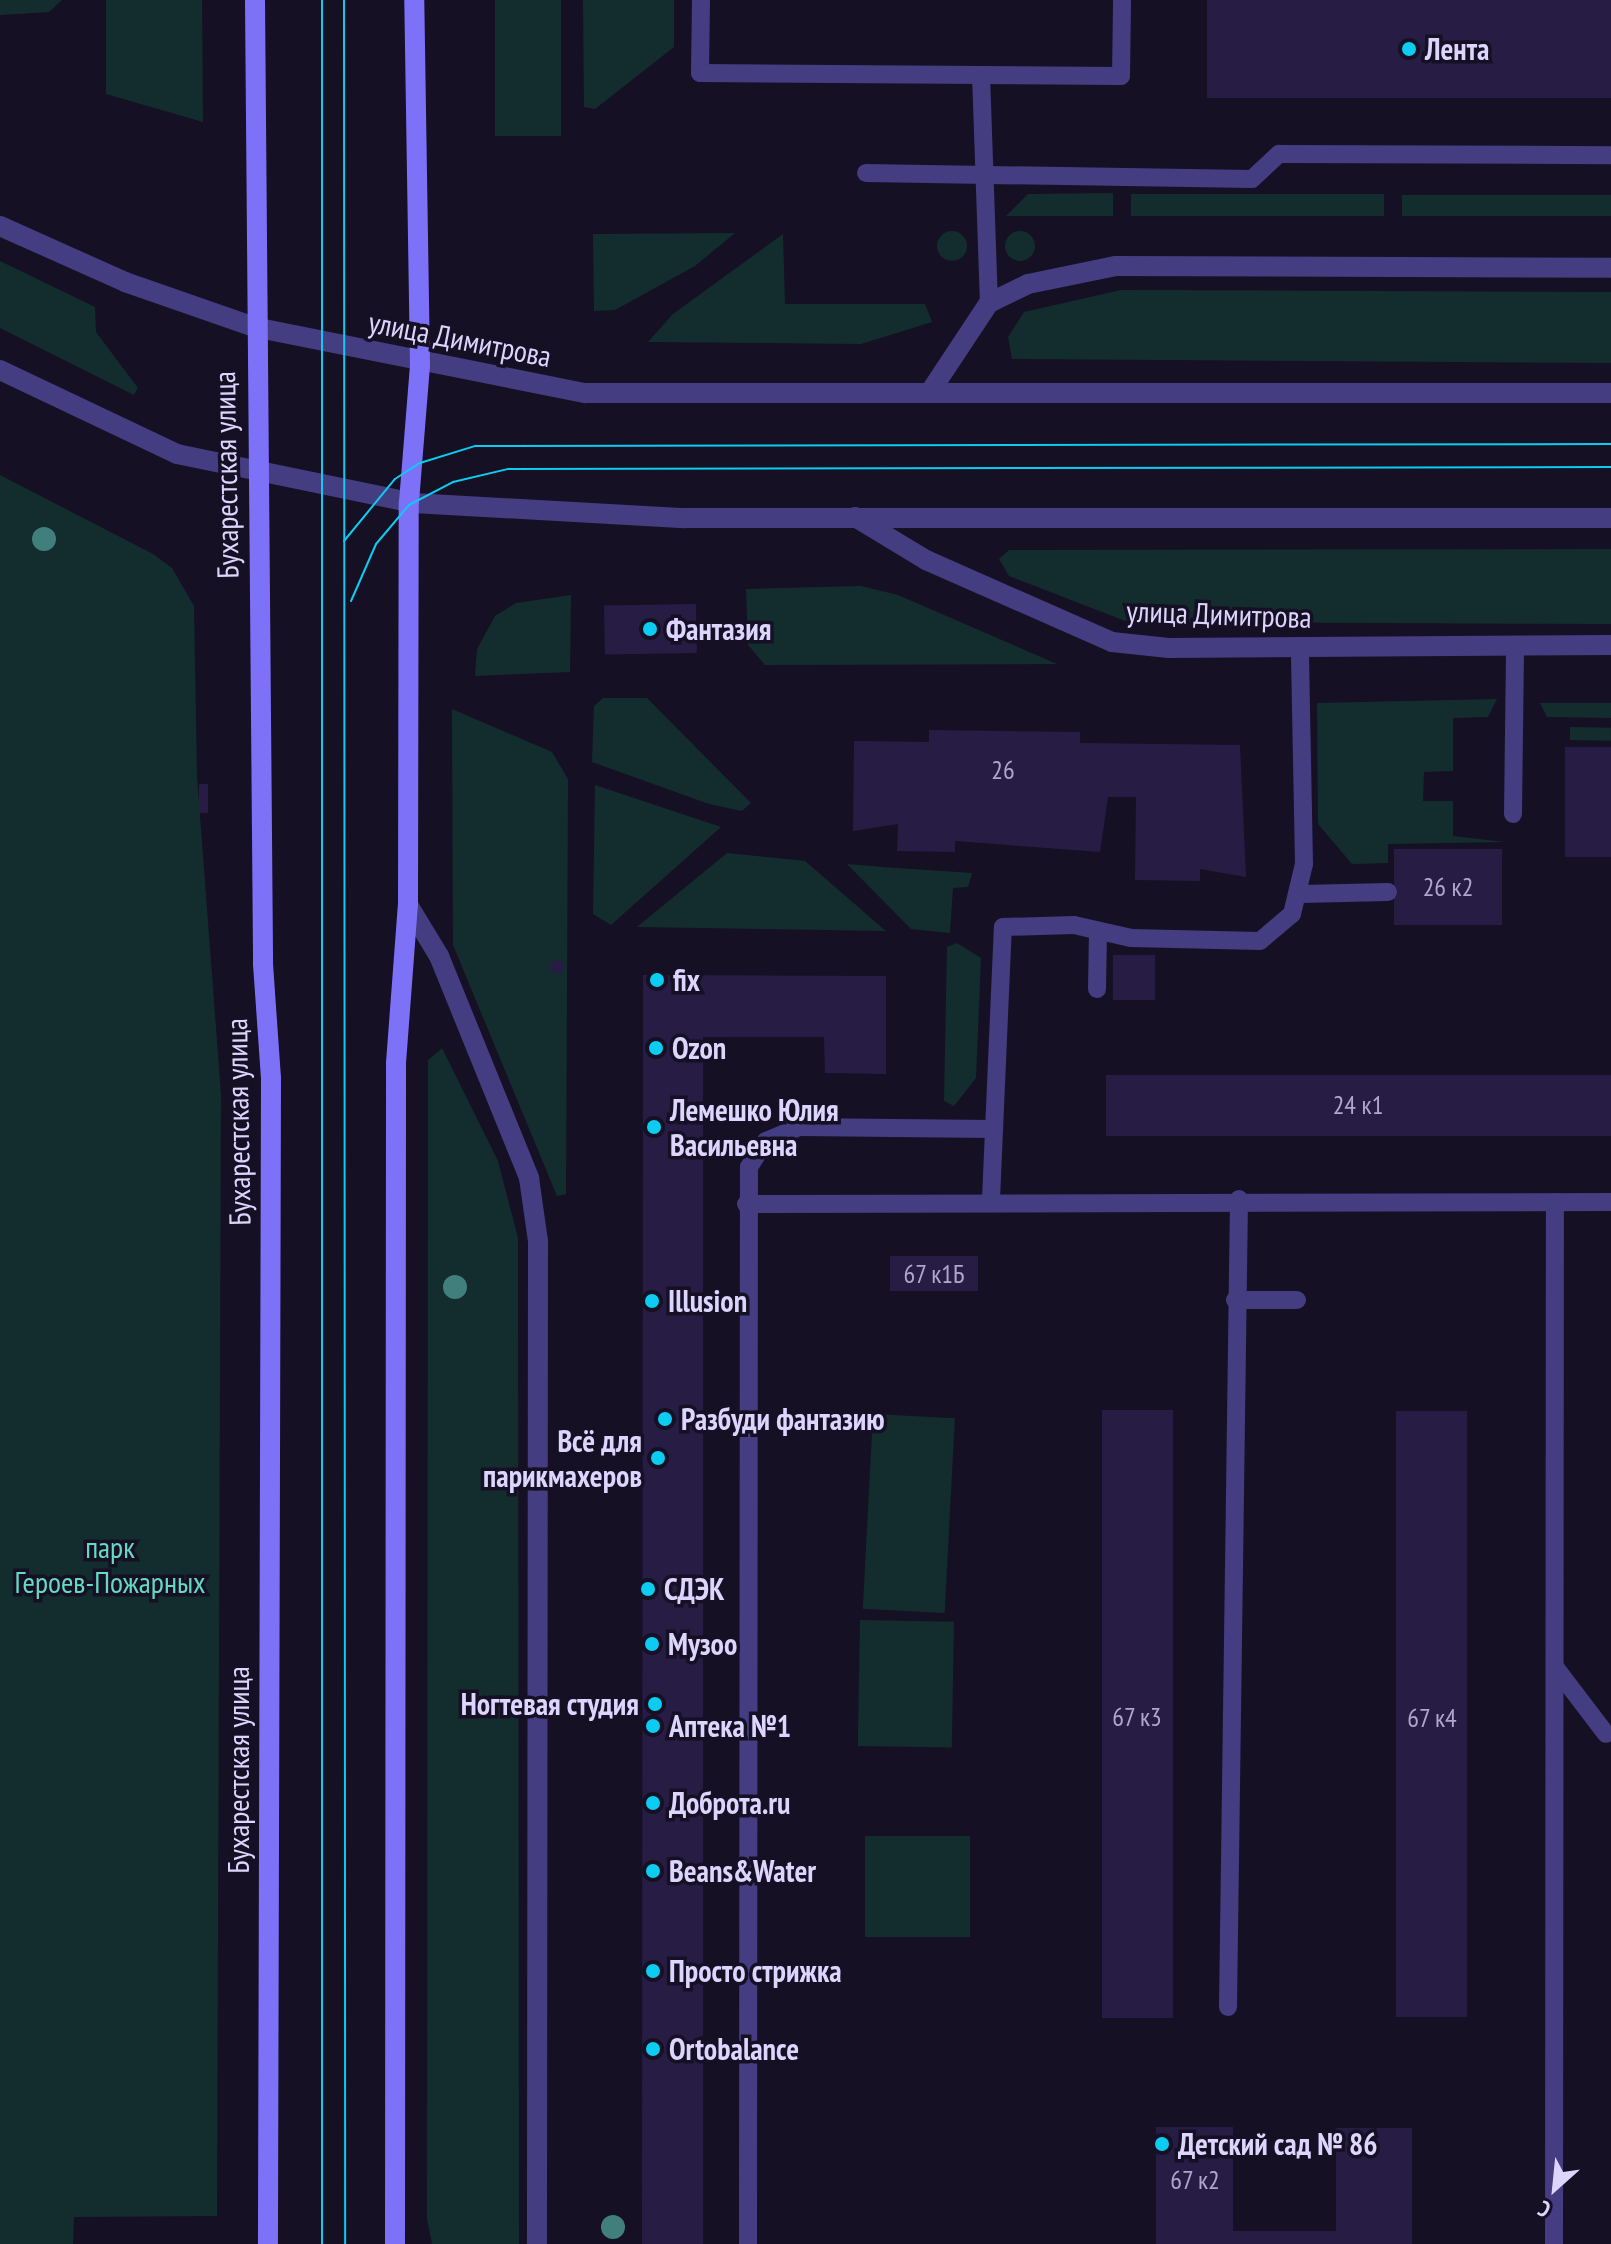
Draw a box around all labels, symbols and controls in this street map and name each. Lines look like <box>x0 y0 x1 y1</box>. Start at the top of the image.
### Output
place label: Лента <box>1425 31 1489 67</box>
marker: Лента <box>1400 40 1418 58</box>
street label: улица Димитрова <box>365 304 555 374</box>
street label: Бухарестская улица <box>206 371 246 579</box>
street label: улица Димитрова <box>1126 593 1312 635</box>
place label: Фантазия <box>666 611 771 647</box>
marker: Фантазия <box>641 620 659 638</box>
house number: 26 <box>991 754 1015 786</box>
house number: 26 к2 <box>1423 871 1473 903</box>
place label: fix <box>673 962 700 998</box>
marker: fix <box>648 971 666 989</box>
street label: Бухарестская улица <box>218 1018 258 1226</box>
place label: Ozon <box>672 1030 726 1066</box>
marker: Ozon <box>647 1039 665 1057</box>
house number: 24 к1 <box>1333 1089 1383 1121</box>
place label: Лемешко Юлия Васильевна <box>670 1092 839 1162</box>
marker: Лемешко Юлия Васильевна <box>645 1118 663 1136</box>
house number: 67 к1Б <box>903 1258 965 1290</box>
place label: Illusion <box>668 1283 747 1319</box>
marker: Illusion <box>643 1292 661 1310</box>
place label: Разбуди фантазию <box>681 1401 885 1437</box>
marker: Разбуди фантазию <box>656 1410 674 1428</box>
place label: Всё для парикмахеров <box>483 1423 642 1494</box>
marker: Всё для парикмахеров <box>649 1449 667 1467</box>
park label: парк Героев-Пожарных <box>15 1529 205 1600</box>
place label: СДЭК <box>664 1571 725 1607</box>
marker: СДЭК <box>639 1580 657 1598</box>
place label: Музоо <box>668 1626 737 1662</box>
marker: Музоо <box>643 1635 661 1653</box>
street label: Бухарестская улица <box>220 1666 256 1874</box>
place label: Ногтевая студия <box>461 1686 639 1722</box>
marker: Ногтевая студия <box>646 1695 664 1713</box>
house number: 67 к3 <box>1112 1701 1162 1733</box>
house number: 67 к4 <box>1407 1702 1457 1734</box>
place label: Аптека №1 <box>669 1708 791 1744</box>
marker: Аптека №1 <box>644 1717 662 1735</box>
place label: Доброта.ru <box>669 1785 790 1821</box>
marker: Доброта.ru <box>644 1794 662 1812</box>
place label: Beans&Water <box>669 1853 816 1889</box>
marker: Beans&Water <box>644 1862 662 1880</box>
place label: Просто стрижка <box>669 1953 842 1989</box>
marker: Просто стрижка <box>644 1962 662 1980</box>
place label: Ortobalance <box>669 2031 799 2067</box>
marker: Ortobalance <box>644 2040 662 2058</box>
place label: Детский сад № 86 <box>1178 2126 1378 2162</box>
marker: Детский сад № 86 <box>1153 2135 1171 2153</box>
north arrow <box>1515 2148 1595 2228</box>
house number: 67 к2 <box>1170 2164 1220 2196</box>
text: С <box>1533 2195 1555 2224</box>

